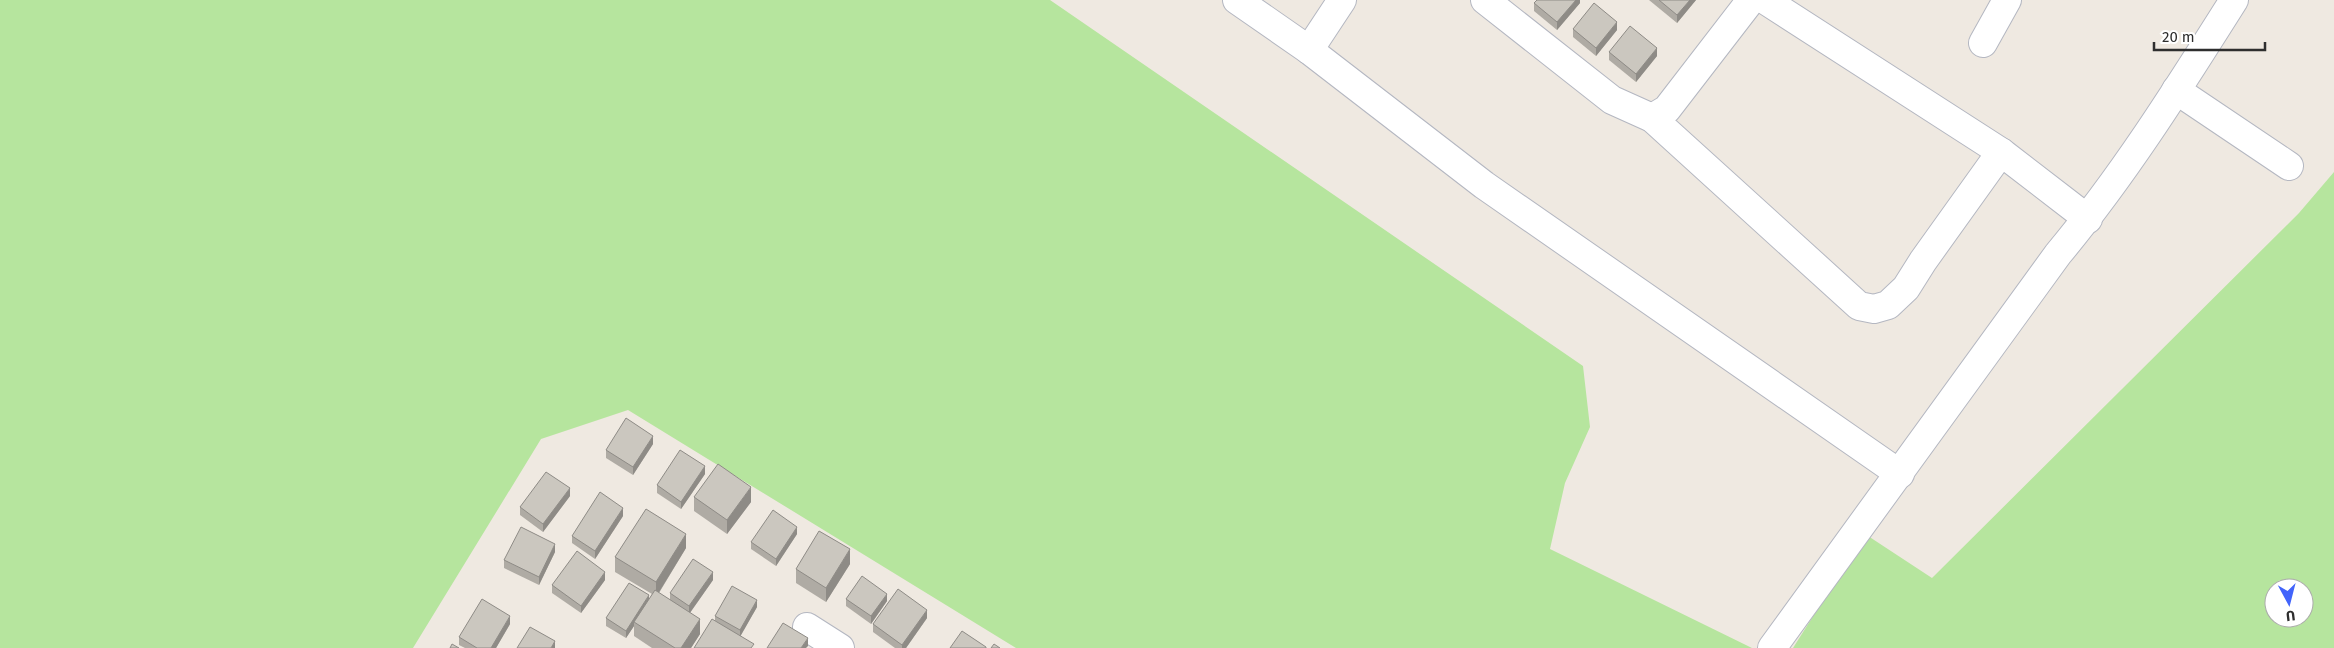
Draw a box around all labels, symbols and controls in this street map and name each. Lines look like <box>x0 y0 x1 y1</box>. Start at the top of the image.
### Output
scale bar <box>2154 20 2265 52</box>
text: 20 m <box>2162 28 2195 46</box>
north arrow <box>2264 578 2314 628</box>
text: U <box>2285 606 2296 624</box>

